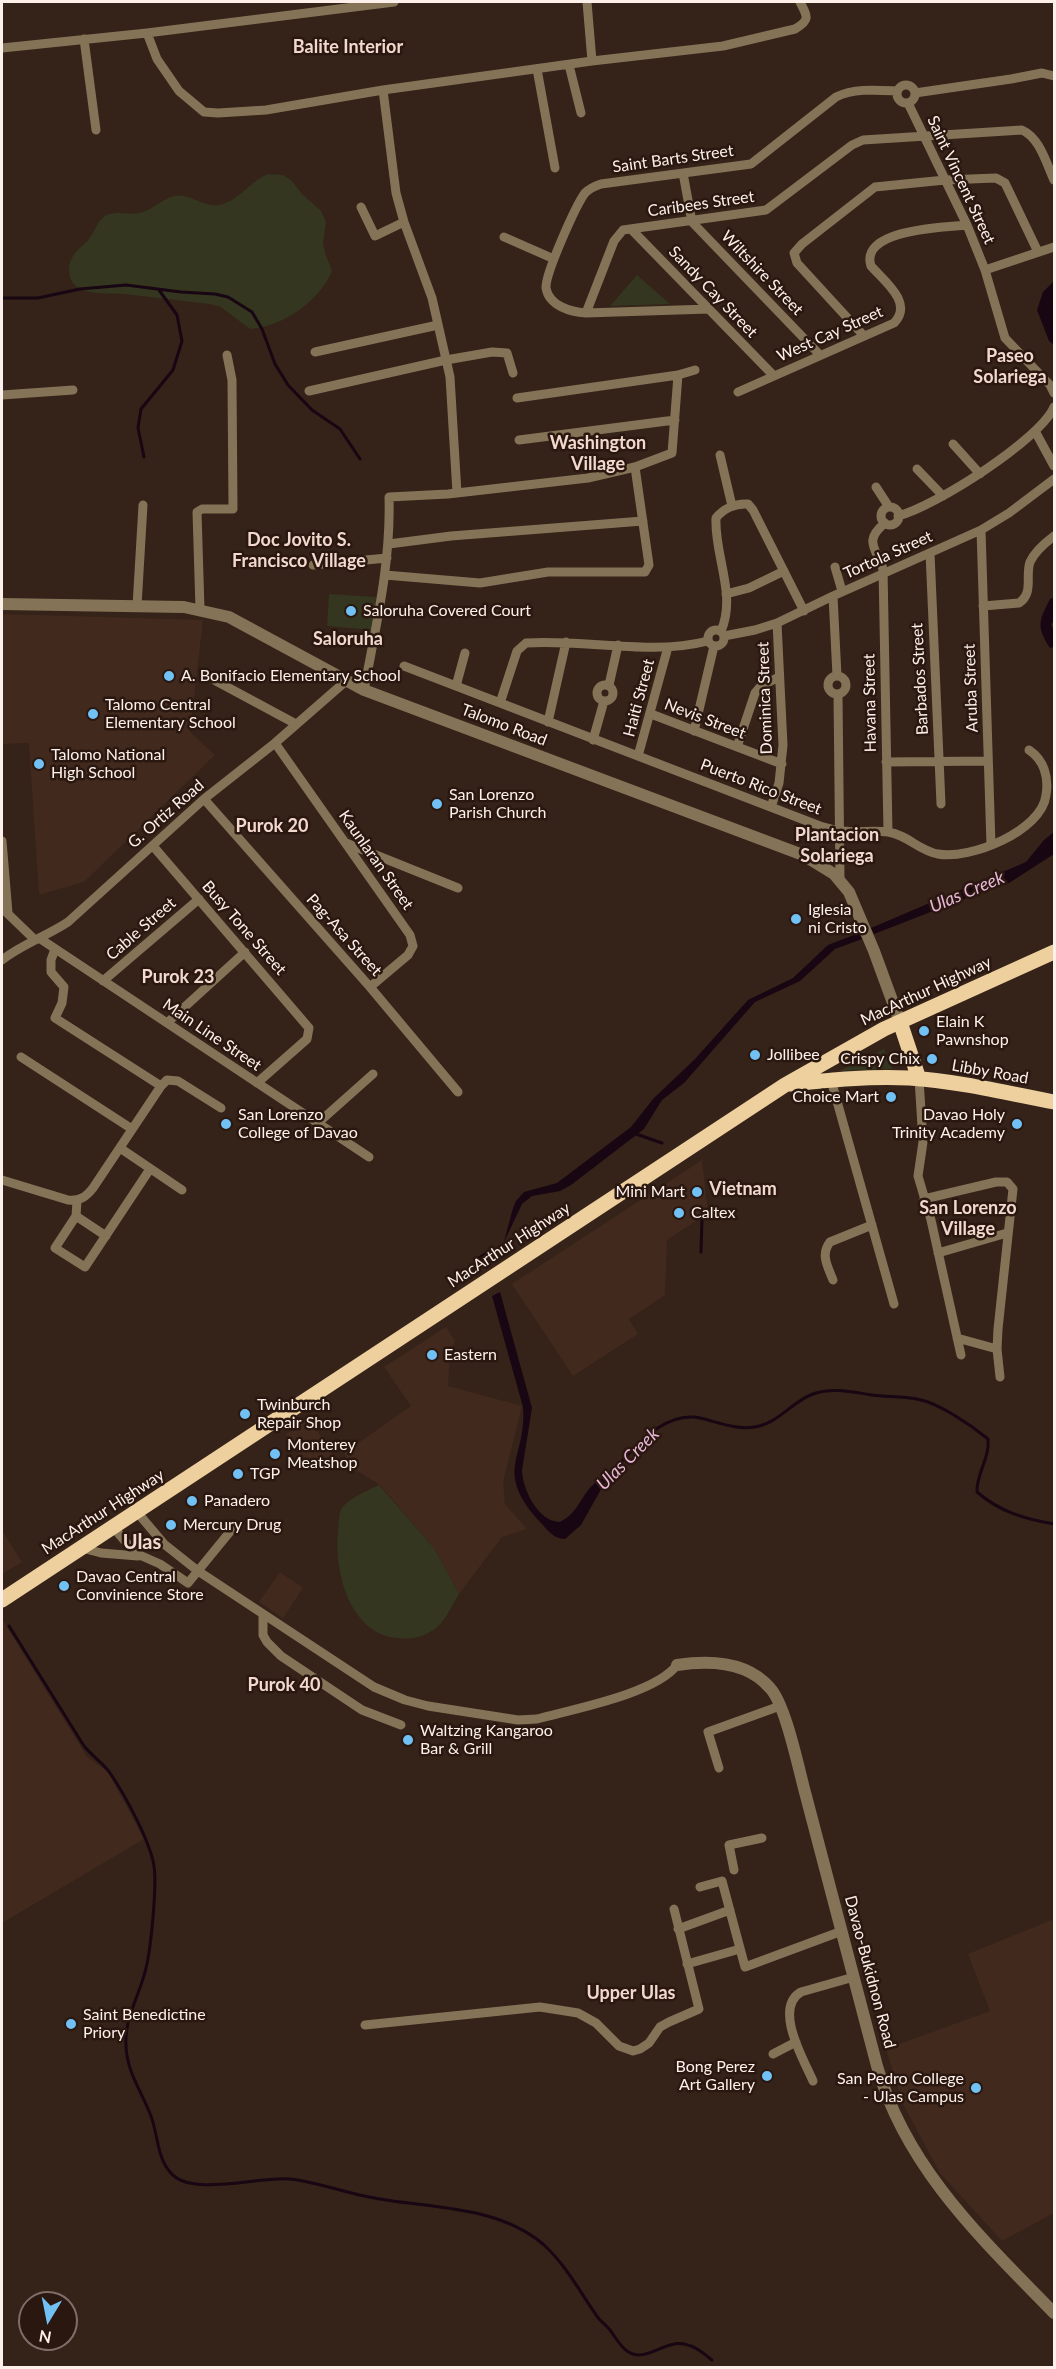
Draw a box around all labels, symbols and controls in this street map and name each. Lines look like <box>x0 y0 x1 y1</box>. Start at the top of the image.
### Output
district label: Balite Interior <box>293 36 403 58</box>
street label: Saint Vincent Street <box>923 113 999 247</box>
street label: Saint Barts Street <box>611 141 735 177</box>
street label: Caribees Street <box>647 187 755 221</box>
street label: Wiltshire Street <box>717 227 807 319</box>
street label: Sandy Cay Street <box>665 242 761 342</box>
street label: West Cay Street <box>774 302 886 366</box>
district label: Paseo Solariega <box>973 345 1047 388</box>
district label: Washington Village <box>550 432 646 474</box>
street label: Tortola Street <box>841 527 935 583</box>
district label: Doc Jovito S. Francisco Village <box>232 529 366 572</box>
place label: Saloruha Covered Court <box>363 601 531 621</box>
marker: Saloruha Covered Court <box>344 604 358 618</box>
street label: Barbados Street <box>907 623 933 735</box>
district label: Saloruha <box>313 628 383 650</box>
street label: Dominica Street <box>753 641 777 755</box>
street label: Aruba Street <box>960 643 982 733</box>
street label: Havana Street <box>860 653 880 753</box>
street label: Haiti Street <box>619 657 659 739</box>
place label: A. Bonifacio Elementary School <box>181 666 401 686</box>
marker: A. Bonifacio Elementary School <box>162 669 176 683</box>
place label: Talomo Central Elementary School <box>105 695 236 733</box>
street label: Nevis Street <box>662 695 748 743</box>
street label: Talomo Road <box>458 700 550 750</box>
marker: Talomo Central Elementary School <box>86 707 100 721</box>
place label: Talomo National High School <box>51 745 165 783</box>
street label: Puerto Rico Street <box>698 755 824 819</box>
marker: Talomo National High School <box>32 757 46 771</box>
street label: G. Ortiz Road <box>124 776 208 852</box>
place label: San Lorenzo Parish Church <box>449 785 547 823</box>
marker: San Lorenzo Parish Church <box>430 797 444 811</box>
street label: Kaunlaran Street <box>335 807 417 913</box>
district label: Purok 20 <box>236 815 308 837</box>
district label: Plantacion Solariega <box>795 824 879 866</box>
water label: Ulas Creek <box>926 867 1008 917</box>
street label: Busy Tone Street <box>198 877 290 979</box>
street label: Pag-Asa Street <box>302 890 386 980</box>
street label: Cable Street <box>102 894 180 964</box>
place label: Iglesia ni Cristo <box>808 900 867 938</box>
marker: Iglesia ni Cristo <box>789 912 803 926</box>
street label: MacArthur Highway <box>858 952 994 1030</box>
district label: Purok 23 <box>142 966 214 988</box>
street label: Main Line Street <box>159 995 265 1075</box>
place label: Elain K Pawnshop <box>936 1012 1009 1050</box>
marker: Elain K Pawnshop <box>917 1024 931 1038</box>
place label: Jollibee <box>767 1045 820 1065</box>
marker: Jollibee <box>748 1048 762 1062</box>
place label: Crispy Chix <box>840 1049 920 1069</box>
marker: Crispy Chix <box>925 1052 939 1066</box>
street label: Libby Road <box>950 1056 1030 1088</box>
place label: Choice Mart <box>792 1087 879 1107</box>
marker: Choice Mart <box>884 1090 898 1104</box>
place label: San Lorenzo College of Davao <box>238 1105 358 1143</box>
place label: Davao Holy Trinity Academy <box>892 1105 1005 1143</box>
marker: San Lorenzo College of Davao <box>219 1117 233 1131</box>
marker: Davao Holy Trinity Academy <box>1010 1117 1024 1131</box>
district label: Vietnam <box>709 1178 777 1200</box>
place label: Mini Mart <box>615 1182 685 1202</box>
marker: Mini Mart <box>690 1185 704 1199</box>
district label: San Lorenzo Village <box>919 1197 1017 1240</box>
street label: MacArthur Highway <box>444 1198 574 1292</box>
place label: Caltex <box>691 1203 735 1223</box>
marker: Caltex <box>672 1206 686 1220</box>
place label: Eastern <box>444 1345 497 1365</box>
marker: Eastern <box>425 1348 439 1362</box>
place label: Twinburch Repair Shop <box>257 1395 341 1433</box>
marker: Twinburch Repair Shop <box>238 1407 252 1421</box>
water label: Ulas Creek <box>592 1423 664 1495</box>
place label: Monterey Meatshop <box>287 1435 358 1473</box>
marker: Monterey Meatshop <box>268 1447 282 1461</box>
place label: TGP <box>250 1464 280 1484</box>
street label: MacArthur Highway <box>38 1465 168 1559</box>
marker: TGP <box>231 1467 245 1481</box>
place label: Panadero <box>204 1491 270 1511</box>
marker: Panadero <box>185 1494 199 1508</box>
place label: Mercury Drug <box>183 1515 281 1535</box>
marker: Mercury Drug <box>164 1518 178 1532</box>
district label: Ulas <box>123 1531 161 1555</box>
place label: Davao Central Convinience Store <box>76 1567 204 1605</box>
marker: Davao Central Convinience Store <box>57 1579 71 1593</box>
district label: Purok 40 <box>248 1674 320 1696</box>
place label: Waltzing Kangaroo Bar & Grill <box>420 1721 553 1759</box>
marker: Waltzing Kangaroo Bar & Grill <box>401 1733 415 1747</box>
street label: Davao-Bukidnon Road <box>840 1894 900 2050</box>
district label: Upper Ulas <box>587 1982 675 2004</box>
place label: Saint Benedictine Priory <box>83 2005 206 2043</box>
marker: Saint Benedictine Priory <box>64 2017 78 2031</box>
place label: Bong Perez Art Gallery <box>676 2057 755 2095</box>
marker: Bong Perez Art Gallery <box>760 2069 774 2083</box>
place label: San Pedro College - Ulas Campus <box>837 2069 964 2107</box>
marker: San Pedro College - Ulas Campus <box>969 2081 983 2095</box>
north arrow <box>18 2291 78 2351</box>
text: N <box>37 2327 53 2348</box>

